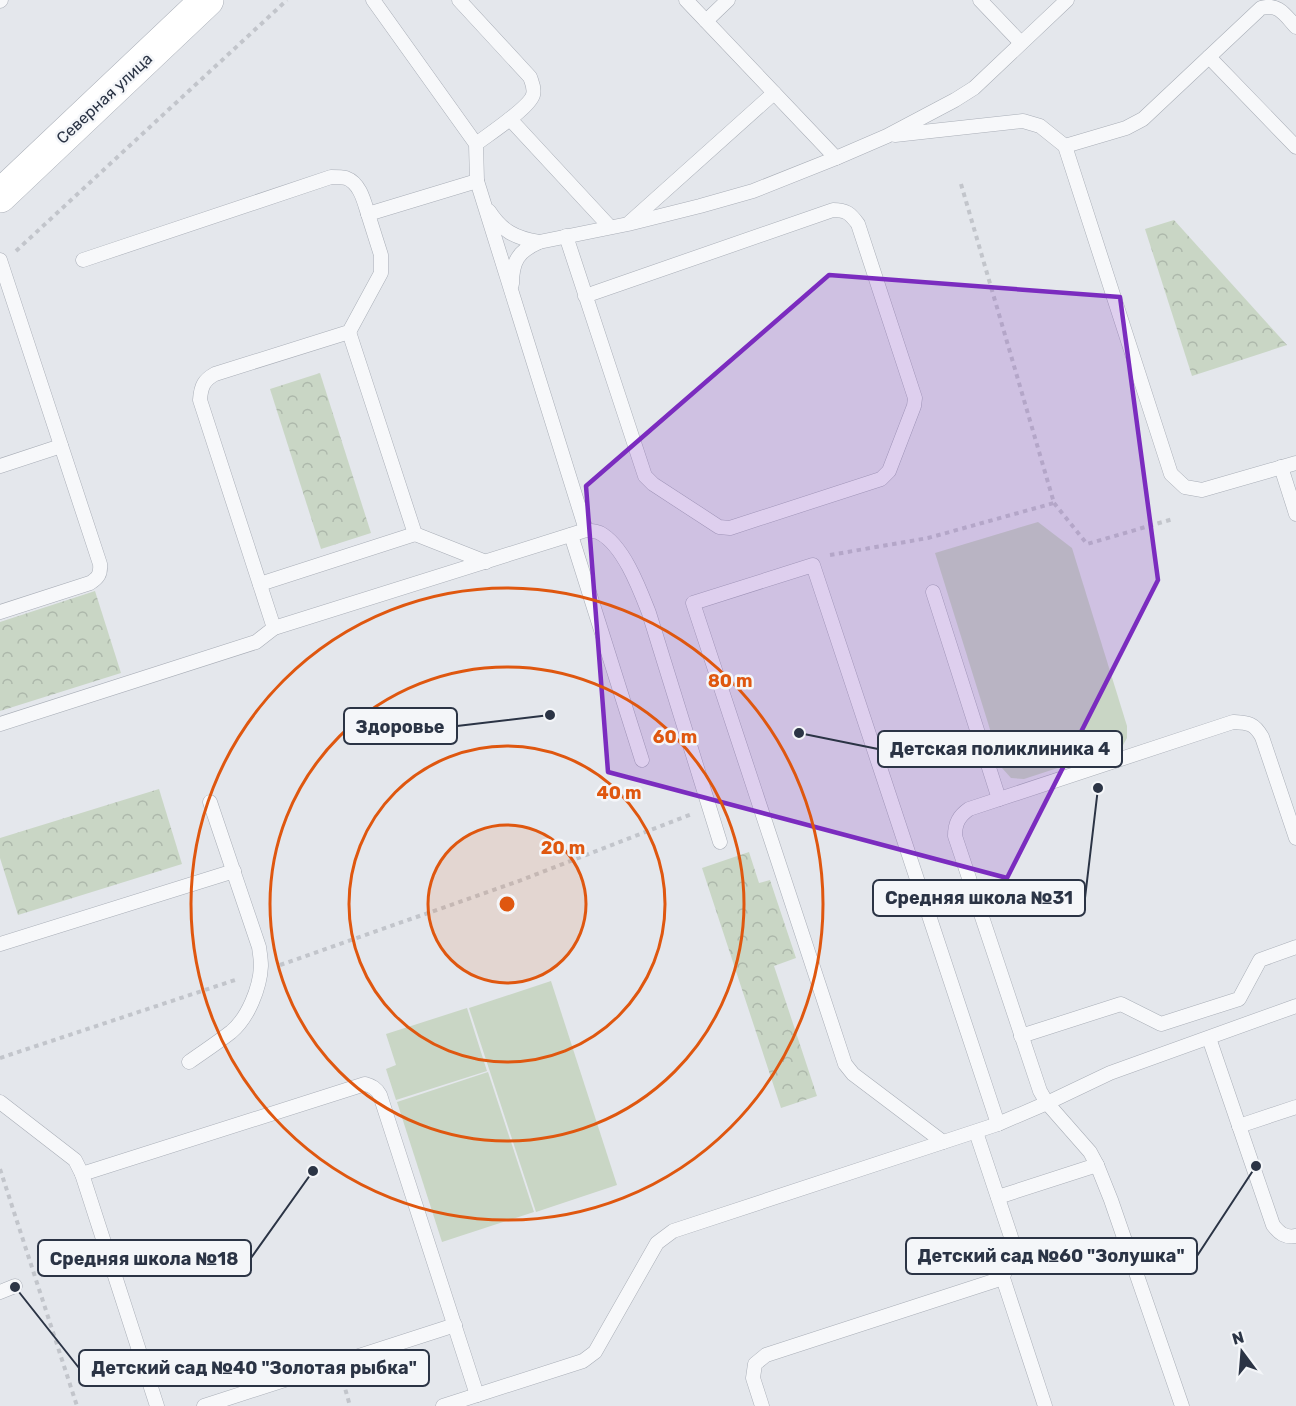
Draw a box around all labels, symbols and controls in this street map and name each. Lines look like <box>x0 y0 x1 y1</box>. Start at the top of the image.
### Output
street label: Северная улица <box>52 49 156 148</box>
text: 80 m <box>708 670 752 692</box>
callout: Здоровье <box>344 708 457 744</box>
text: Здоровье <box>356 716 445 738</box>
text: 60 m <box>653 726 697 748</box>
callout: Детская поликлиника 4 <box>878 731 1122 767</box>
text: Детская поликлиника 4 <box>890 738 1110 760</box>
text: 40 m <box>597 782 641 804</box>
text: 20 m <box>541 837 585 859</box>
callout: Средняя школа №31 <box>873 880 1085 916</box>
text: Средняя школа №31 <box>885 887 1073 909</box>
centre of rings <box>497 894 517 914</box>
callout: Детский сад №60 "Золушка" <box>906 1238 1197 1274</box>
callout: Средняя школа №18 <box>38 1240 251 1276</box>
text: Детский сад №60 "Золушка" <box>917 1245 1185 1267</box>
text: Средняя школа №18 <box>50 1248 238 1270</box>
north arrow <box>1212 1322 1272 1382</box>
text: N <box>1230 1327 1246 1349</box>
callout: Детский сад №40 "Золотая рыбка" <box>79 1350 429 1386</box>
text: Детский сад №40 "Золотая рыбка" <box>91 1357 417 1379</box>

